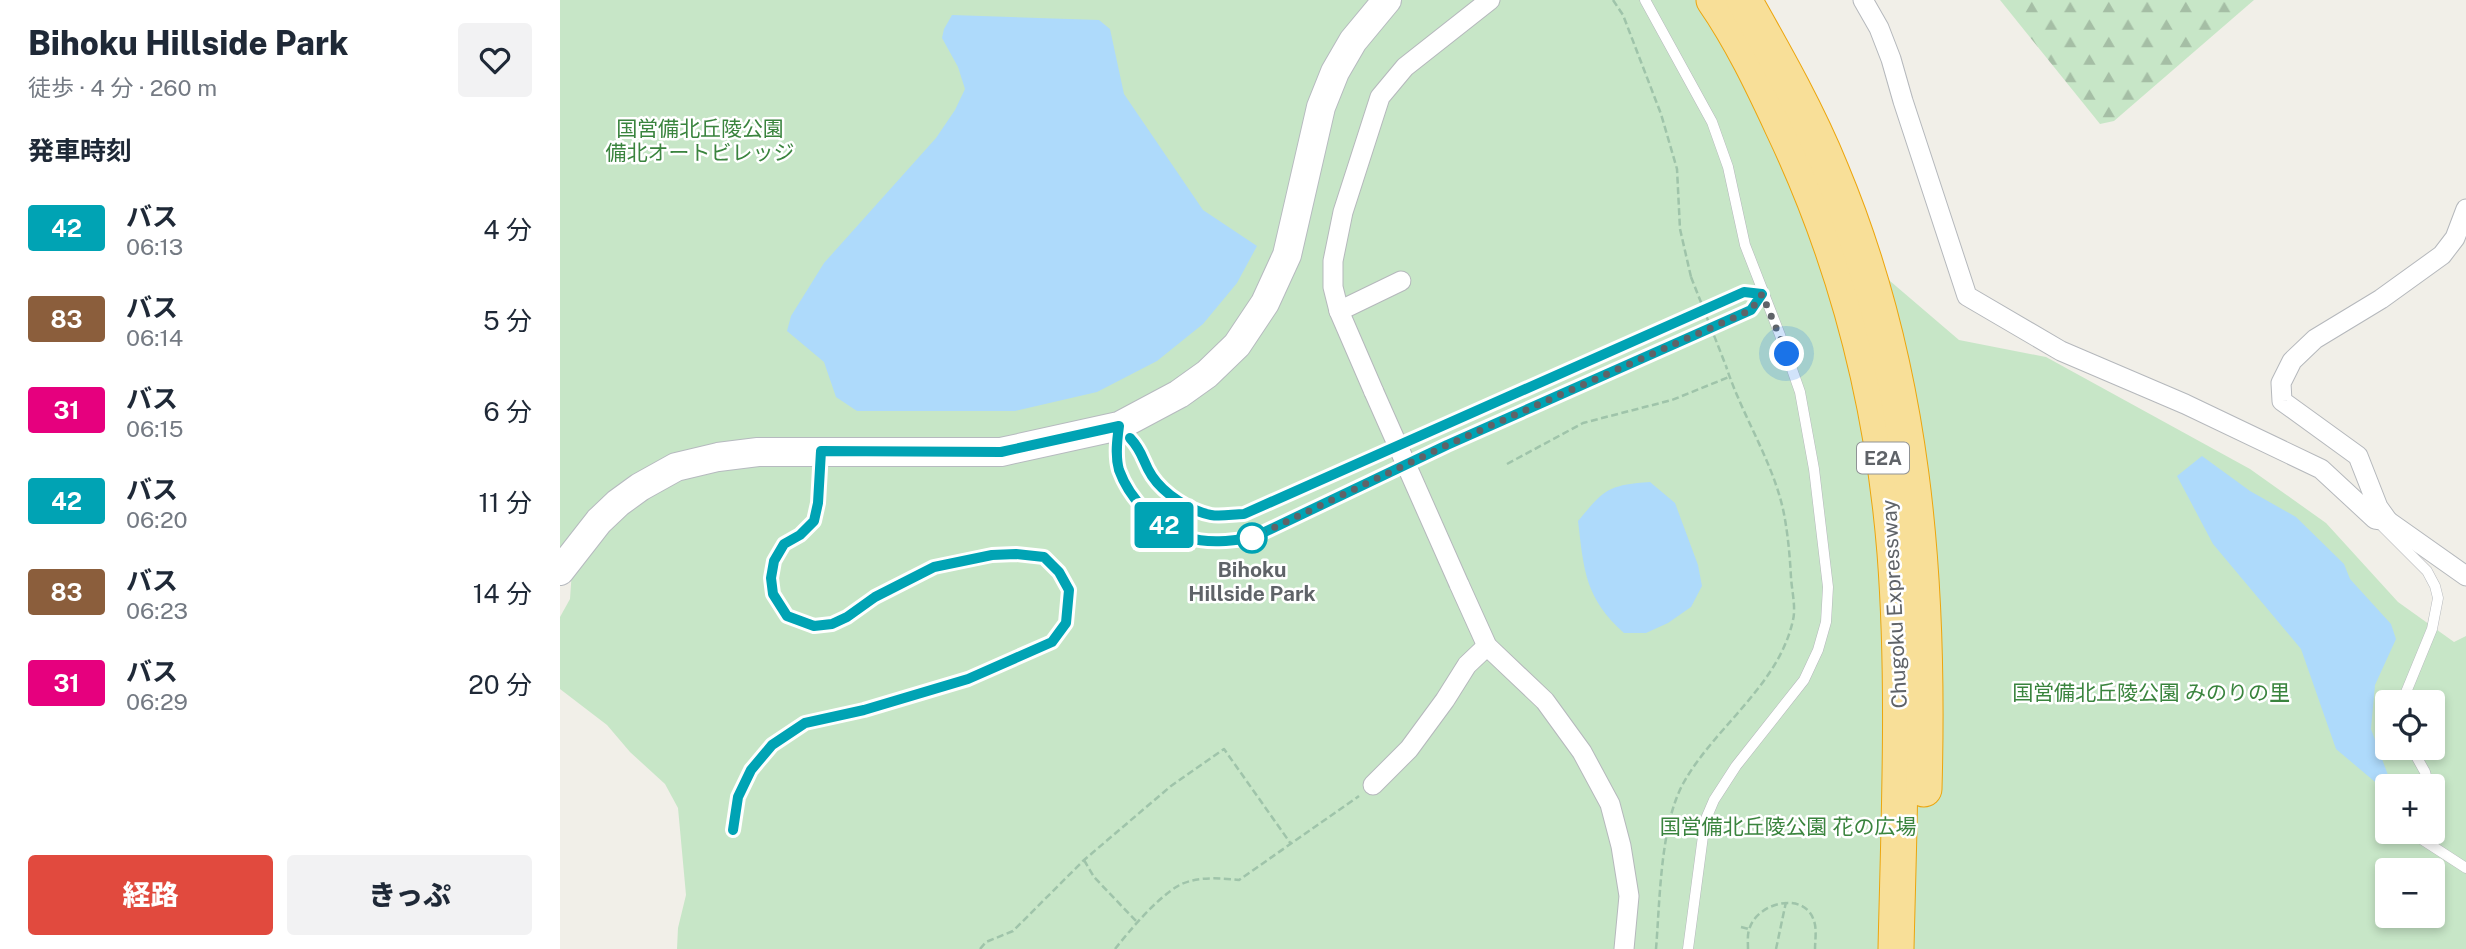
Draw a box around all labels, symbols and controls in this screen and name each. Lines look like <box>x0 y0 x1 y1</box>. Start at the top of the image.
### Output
button: heart <box>458 23 532 97</box>
text: Bihoku Hillside Park <box>28 24 348 62</box>
text: 徒歩 · 4 分 · 260 m <box>28 74 217 101</box>
park label: 国営備北丘陵公園 備北オートビレッジ <box>606 116 795 165</box>
text: 発車時刻 <box>28 135 132 166</box>
text: バス <box>126 201 178 232</box>
text: 42 <box>51 214 82 242</box>
text: 4 分 <box>483 214 532 245</box>
text: 06:13 <box>126 233 183 260</box>
text: バス <box>126 292 178 323</box>
text: 83 <box>51 305 83 333</box>
text: 5 分 <box>483 305 532 336</box>
text: 06:14 <box>126 324 183 351</box>
your location <box>1769 336 1804 371</box>
text: バス <box>126 383 178 414</box>
text: 31 <box>53 396 80 424</box>
text: 6 分 <box>483 396 532 427</box>
text: 06:15 <box>126 415 184 442</box>
road number: E2A <box>1857 442 1909 474</box>
text: バス <box>126 474 178 505</box>
text: 42 <box>51 487 82 515</box>
text: 11 分 <box>479 487 532 518</box>
street label: Chugoku Expressway <box>1876 499 1912 709</box>
line badge: 42 <box>1132 502 1196 548</box>
text: 06:20 <box>126 506 188 533</box>
text: 42 <box>1149 511 1179 539</box>
marker: Bihoku Hillside Park <box>1237 523 1267 553</box>
place label: Bihoku Hillside Park <box>1188 557 1316 606</box>
text: バス <box>126 565 178 596</box>
text: 83 <box>51 578 83 606</box>
text: 14 分 <box>473 578 532 609</box>
text: 06:23 <box>126 597 188 624</box>
text: バス <box>126 656 178 687</box>
text: 31 <box>53 669 80 697</box>
text: 20 分 <box>468 669 532 700</box>
park label: 国営備北丘陵公園 みのりの里 <box>2012 680 2290 705</box>
text: 06:29 <box>126 688 188 715</box>
map controls <box>2375 690 2445 928</box>
button: locate <box>2375 690 2445 760</box>
button: + <box>2375 774 2445 844</box>
park label: 国営備北丘陵公園 花の広場 <box>1659 814 1917 839</box>
button: 経路 <box>28 855 273 935</box>
button: きっぷ <box>287 855 532 935</box>
button: − <box>2375 858 2445 928</box>

